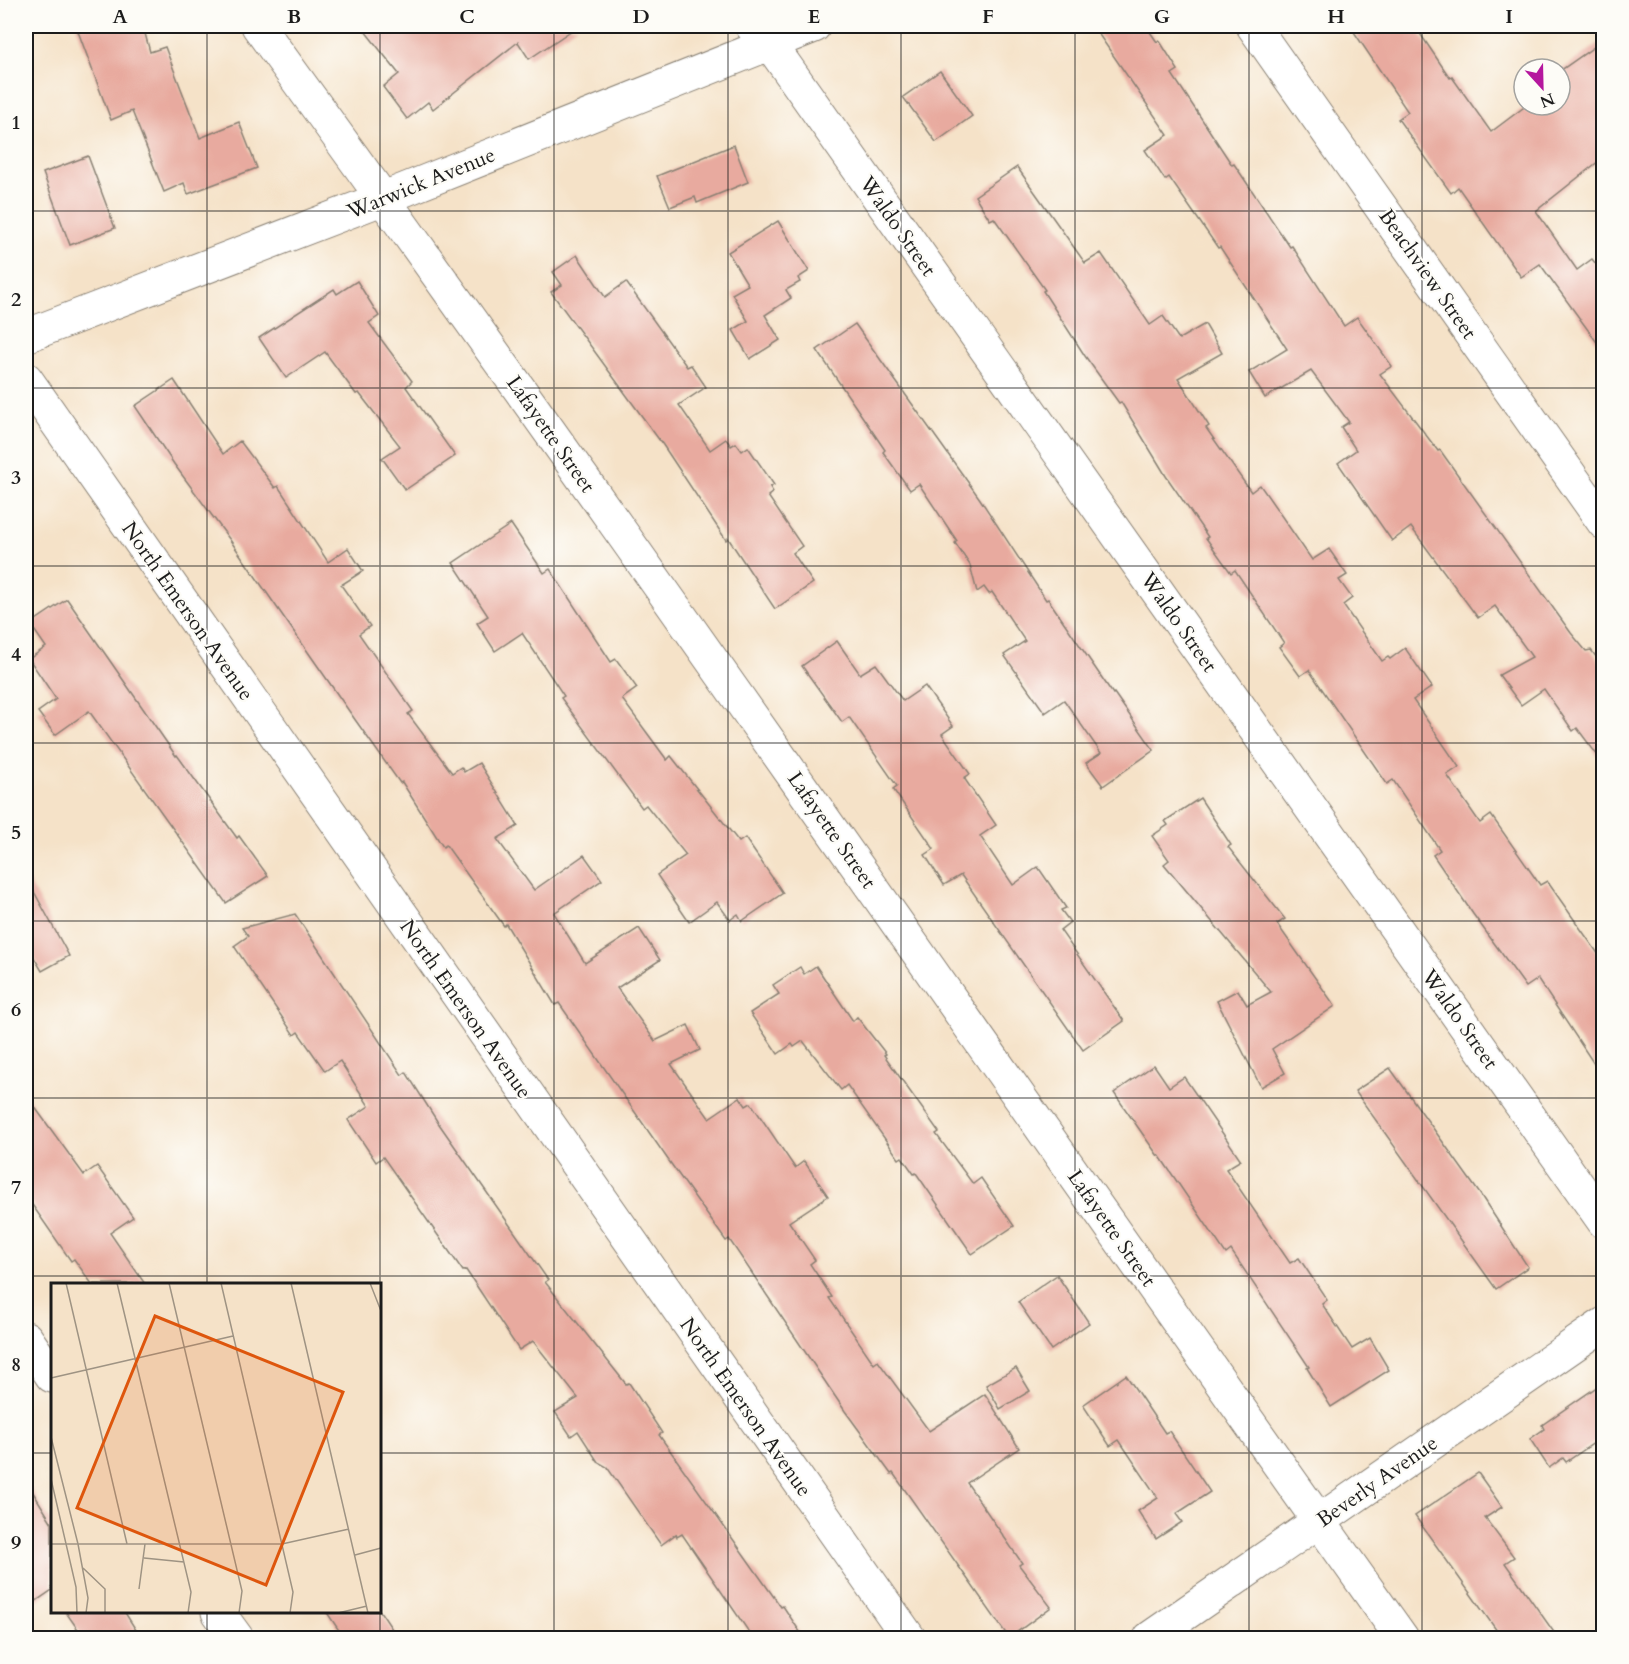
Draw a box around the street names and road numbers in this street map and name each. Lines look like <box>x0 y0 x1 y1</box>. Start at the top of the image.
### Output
street label: Warwick Avenue <box>342 141 500 227</box>
street label: Waldo Street <box>852 170 943 283</box>
street label: Beachview Street <box>1372 203 1484 346</box>
street label: Lafayette Street <box>499 370 602 499</box>
street label: North Emerson Avenue <box>115 516 260 707</box>
street label: Waldo Street <box>1133 566 1224 679</box>
street label: Lafayette Street <box>780 766 883 895</box>
street label: North Emerson Avenue <box>393 914 538 1105</box>
street label: Waldo Street <box>1414 963 1505 1076</box>
street label: Lafayette Street <box>1060 1164 1163 1293</box>
street label: North Emerson Avenue <box>673 1312 818 1503</box>
street label: Beverly Avenue <box>1311 1429 1444 1534</box>

